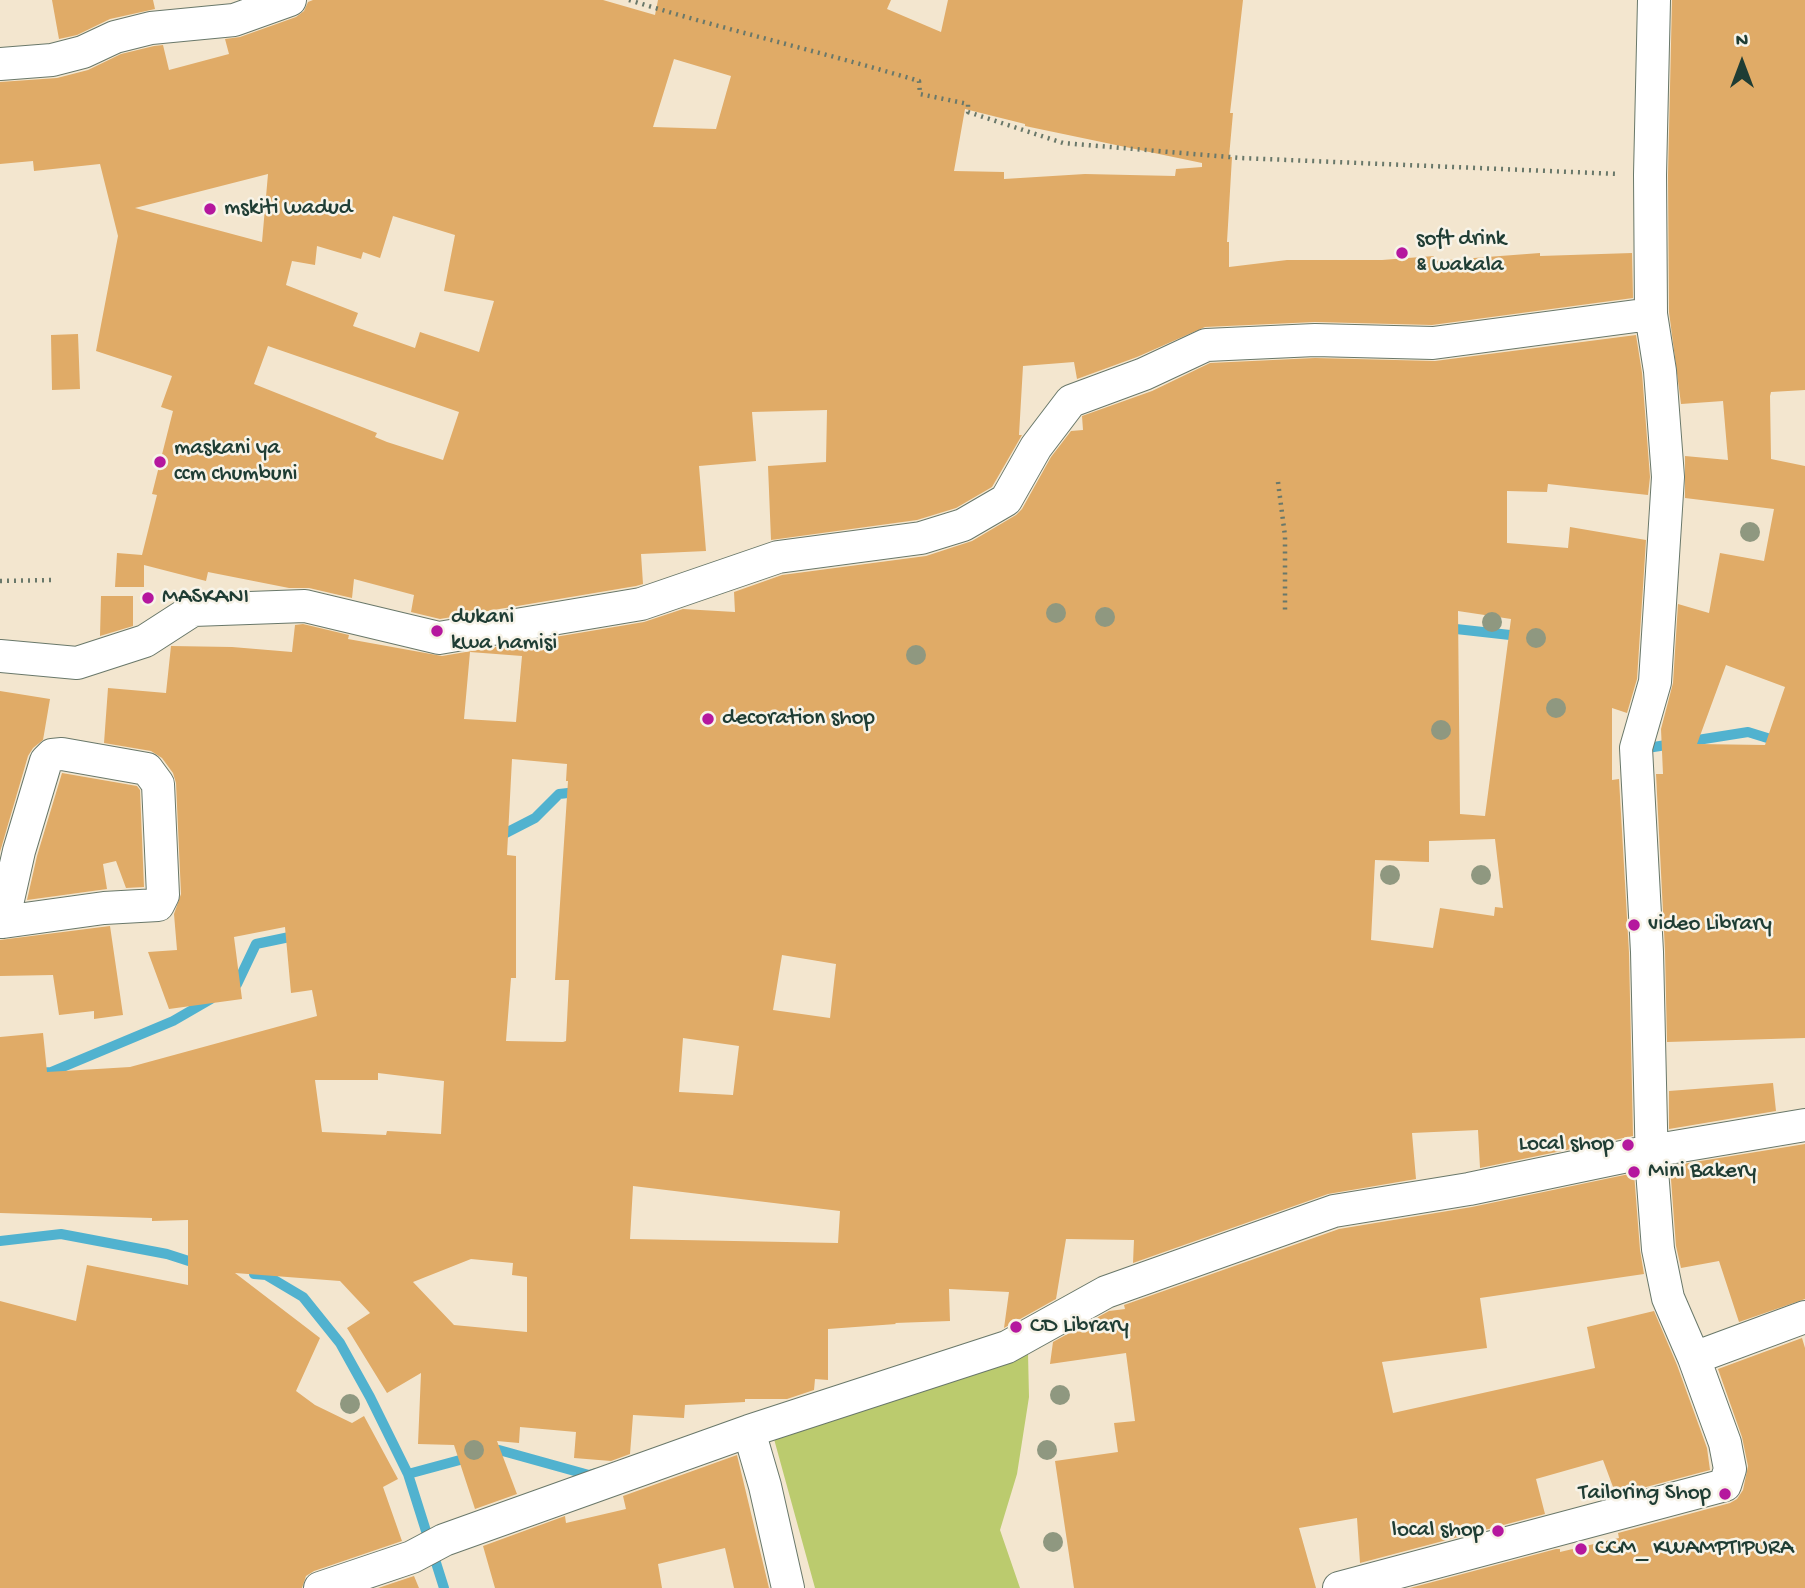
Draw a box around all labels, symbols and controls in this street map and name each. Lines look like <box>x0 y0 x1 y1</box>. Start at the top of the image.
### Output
north arrow <box>1707 28 1777 98</box>
text: N <box>1736 30 1748 53</box>
place label: mskiti wadud <box>224 195 352 223</box>
marker: mskiti wadud <box>202 201 218 217</box>
place label: soft drink & wakala <box>1416 226 1506 280</box>
marker: soft drink & wakala <box>1394 245 1410 261</box>
place label: maskani ya ccm chumbuni <box>174 435 298 489</box>
marker: maskani ya ccm chumbuni <box>152 454 168 470</box>
place label: MASKANI <box>162 584 249 612</box>
marker: MASKANI <box>140 590 156 606</box>
place label: dukani kwa hamisi <box>451 604 557 658</box>
marker: dukani kwa hamisi <box>429 623 445 639</box>
place label: decoration shop <box>722 705 875 733</box>
marker: decoration shop <box>700 711 716 727</box>
place label: video Library <box>1648 911 1772 939</box>
marker: video Library <box>1626 917 1642 933</box>
place label: Local shop <box>1518 1131 1614 1159</box>
marker: Local shop <box>1620 1137 1636 1153</box>
place label: Mini Bakery <box>1648 1158 1756 1186</box>
marker: Mini Bakery <box>1626 1164 1642 1180</box>
place label: CD Library <box>1030 1313 1129 1341</box>
marker: CD Library <box>1008 1319 1024 1335</box>
place label: Tailoring Shop <box>1579 1480 1711 1508</box>
marker: Tailoring Shop <box>1717 1486 1733 1502</box>
place label: local shop <box>1392 1517 1484 1545</box>
marker: local shop <box>1490 1523 1506 1539</box>
place label: CCM_ KWAMPTIPURA <box>1595 1535 1794 1563</box>
marker: CCM_ KWAMPTIPURA <box>1573 1541 1589 1557</box>

